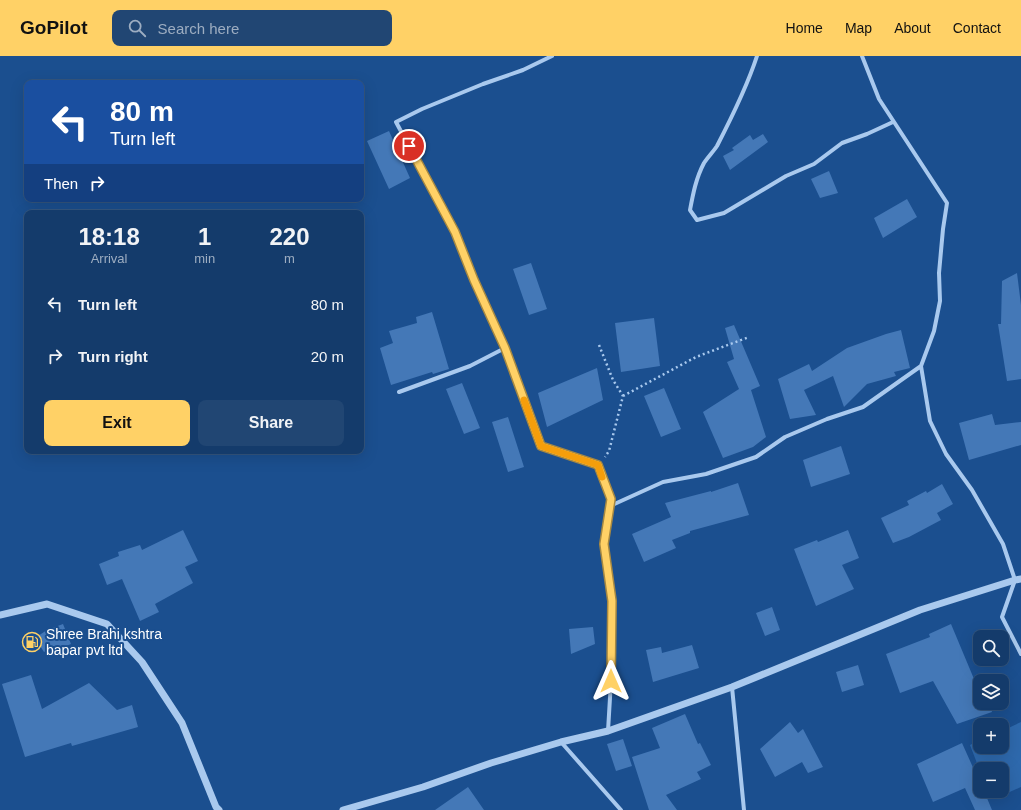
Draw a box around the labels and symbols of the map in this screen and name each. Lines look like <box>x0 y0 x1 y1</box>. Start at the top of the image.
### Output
pin <box>392 129 426 163</box>
place label: Shree Brahi kshtra bapar pvt ltd <box>46 626 162 658</box>
fuel station icon: Shree Brahi kshtra bapar pvt ltd <box>21 631 43 653</box>
position arrow <box>590 660 632 702</box>

